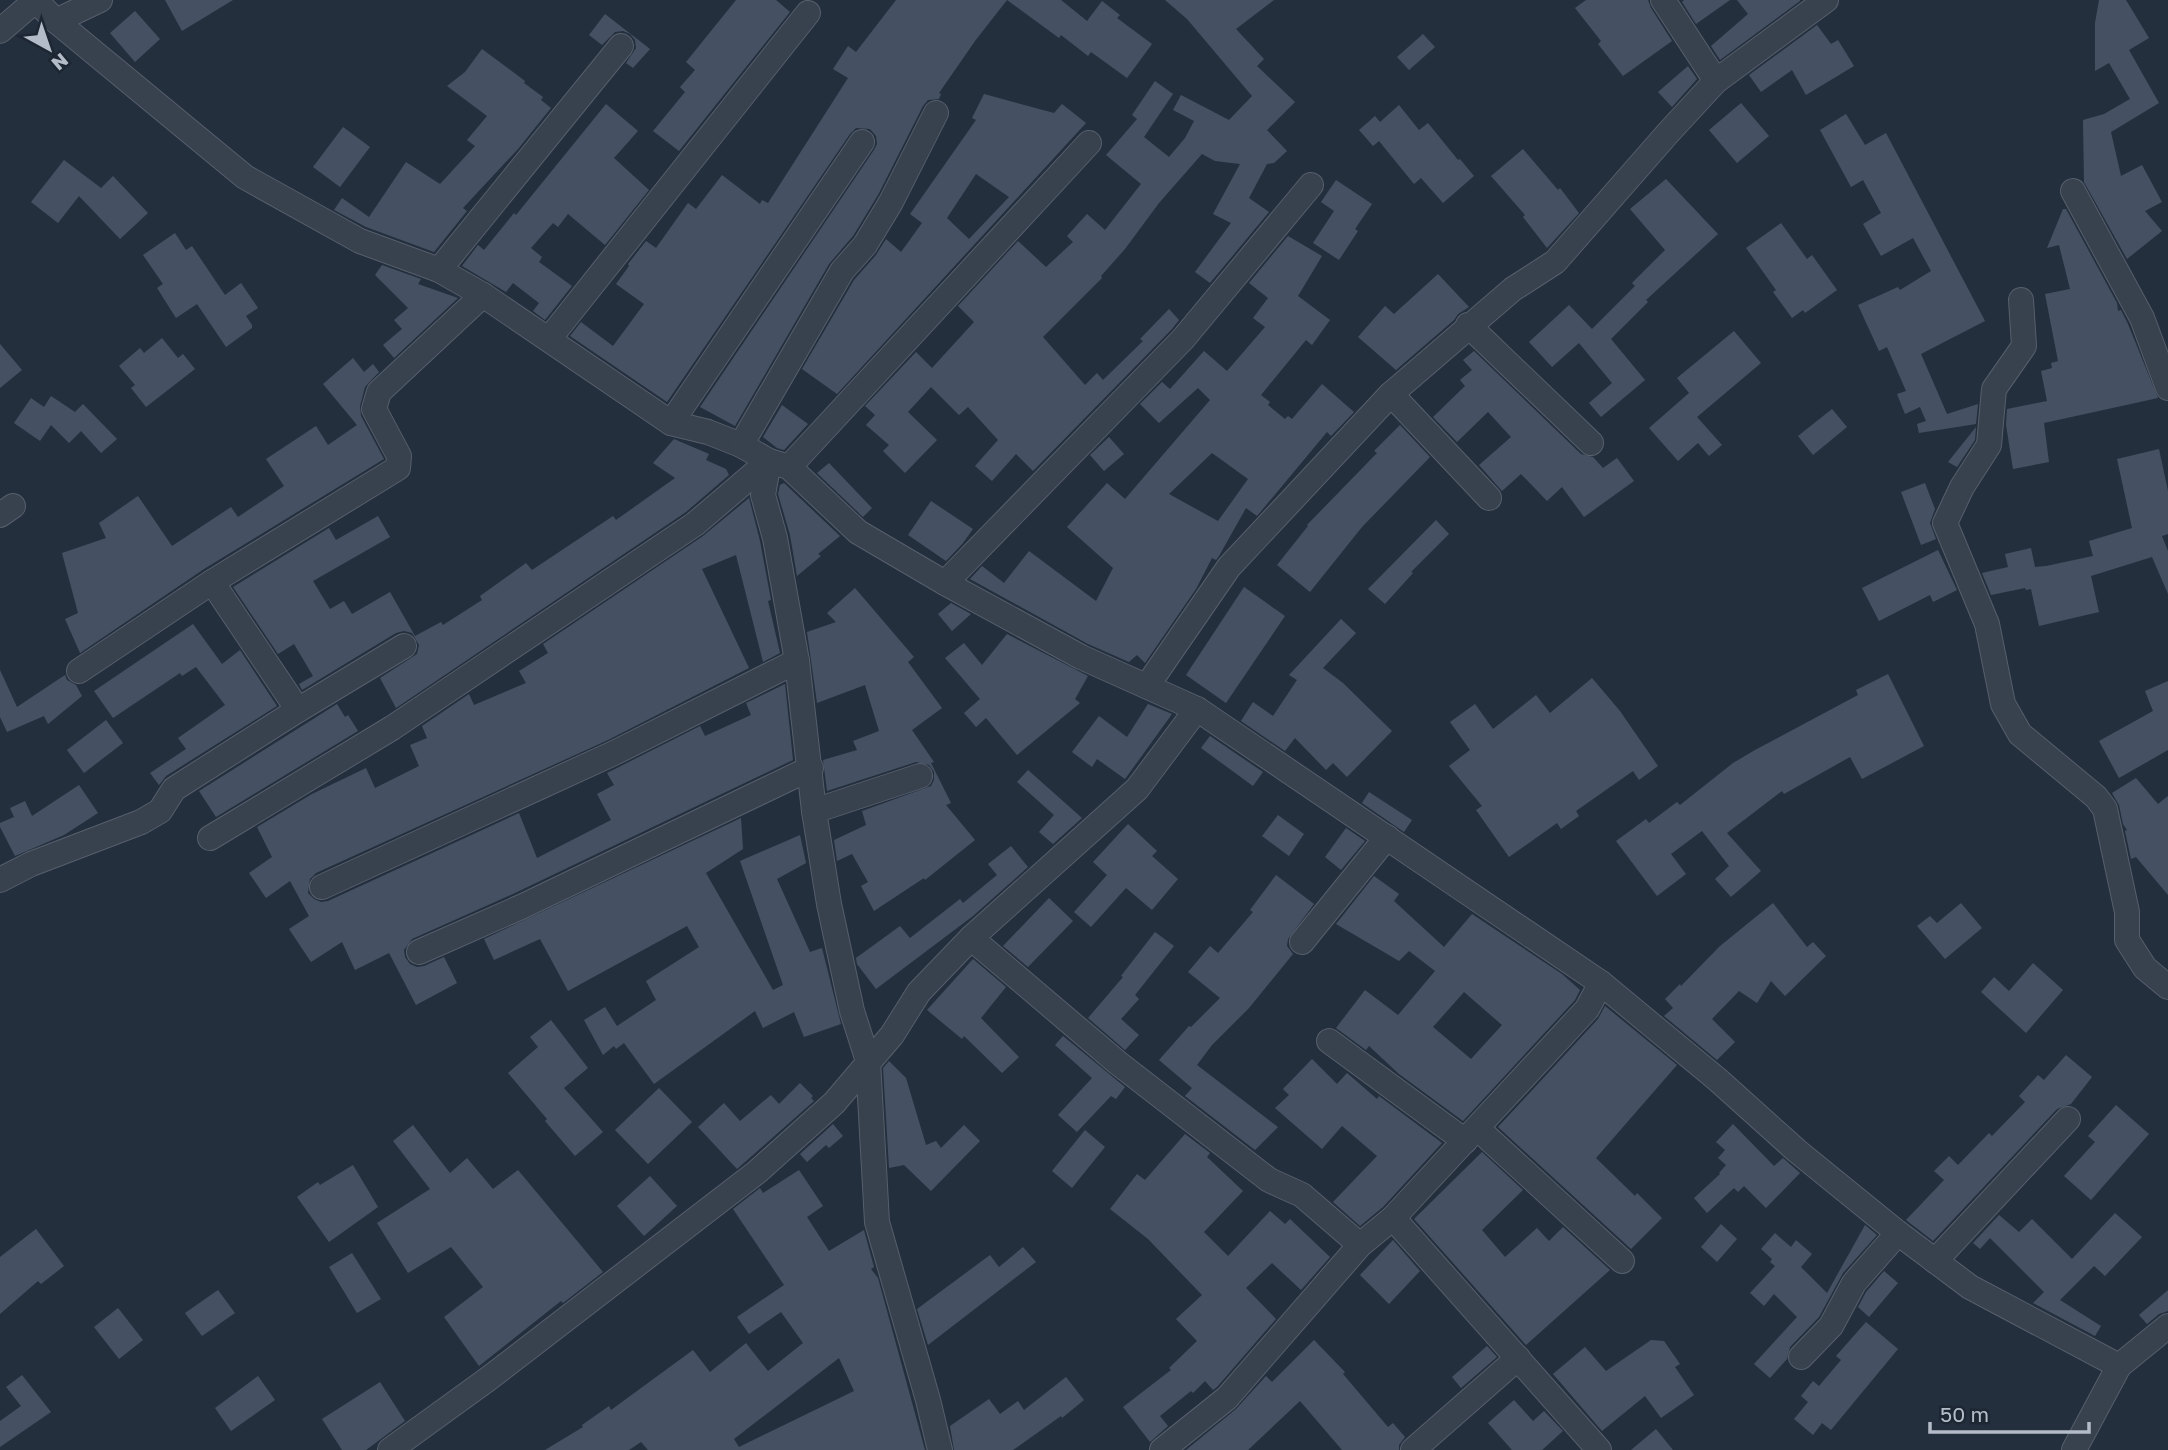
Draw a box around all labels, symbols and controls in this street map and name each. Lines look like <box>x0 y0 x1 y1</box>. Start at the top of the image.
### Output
north arrow <box>14 14 84 84</box>
text: N <box>47 49 73 76</box>
scale bar <box>1930 1390 2089 1434</box>
text: 50 m <box>1940 1401 1989 1427</box>

